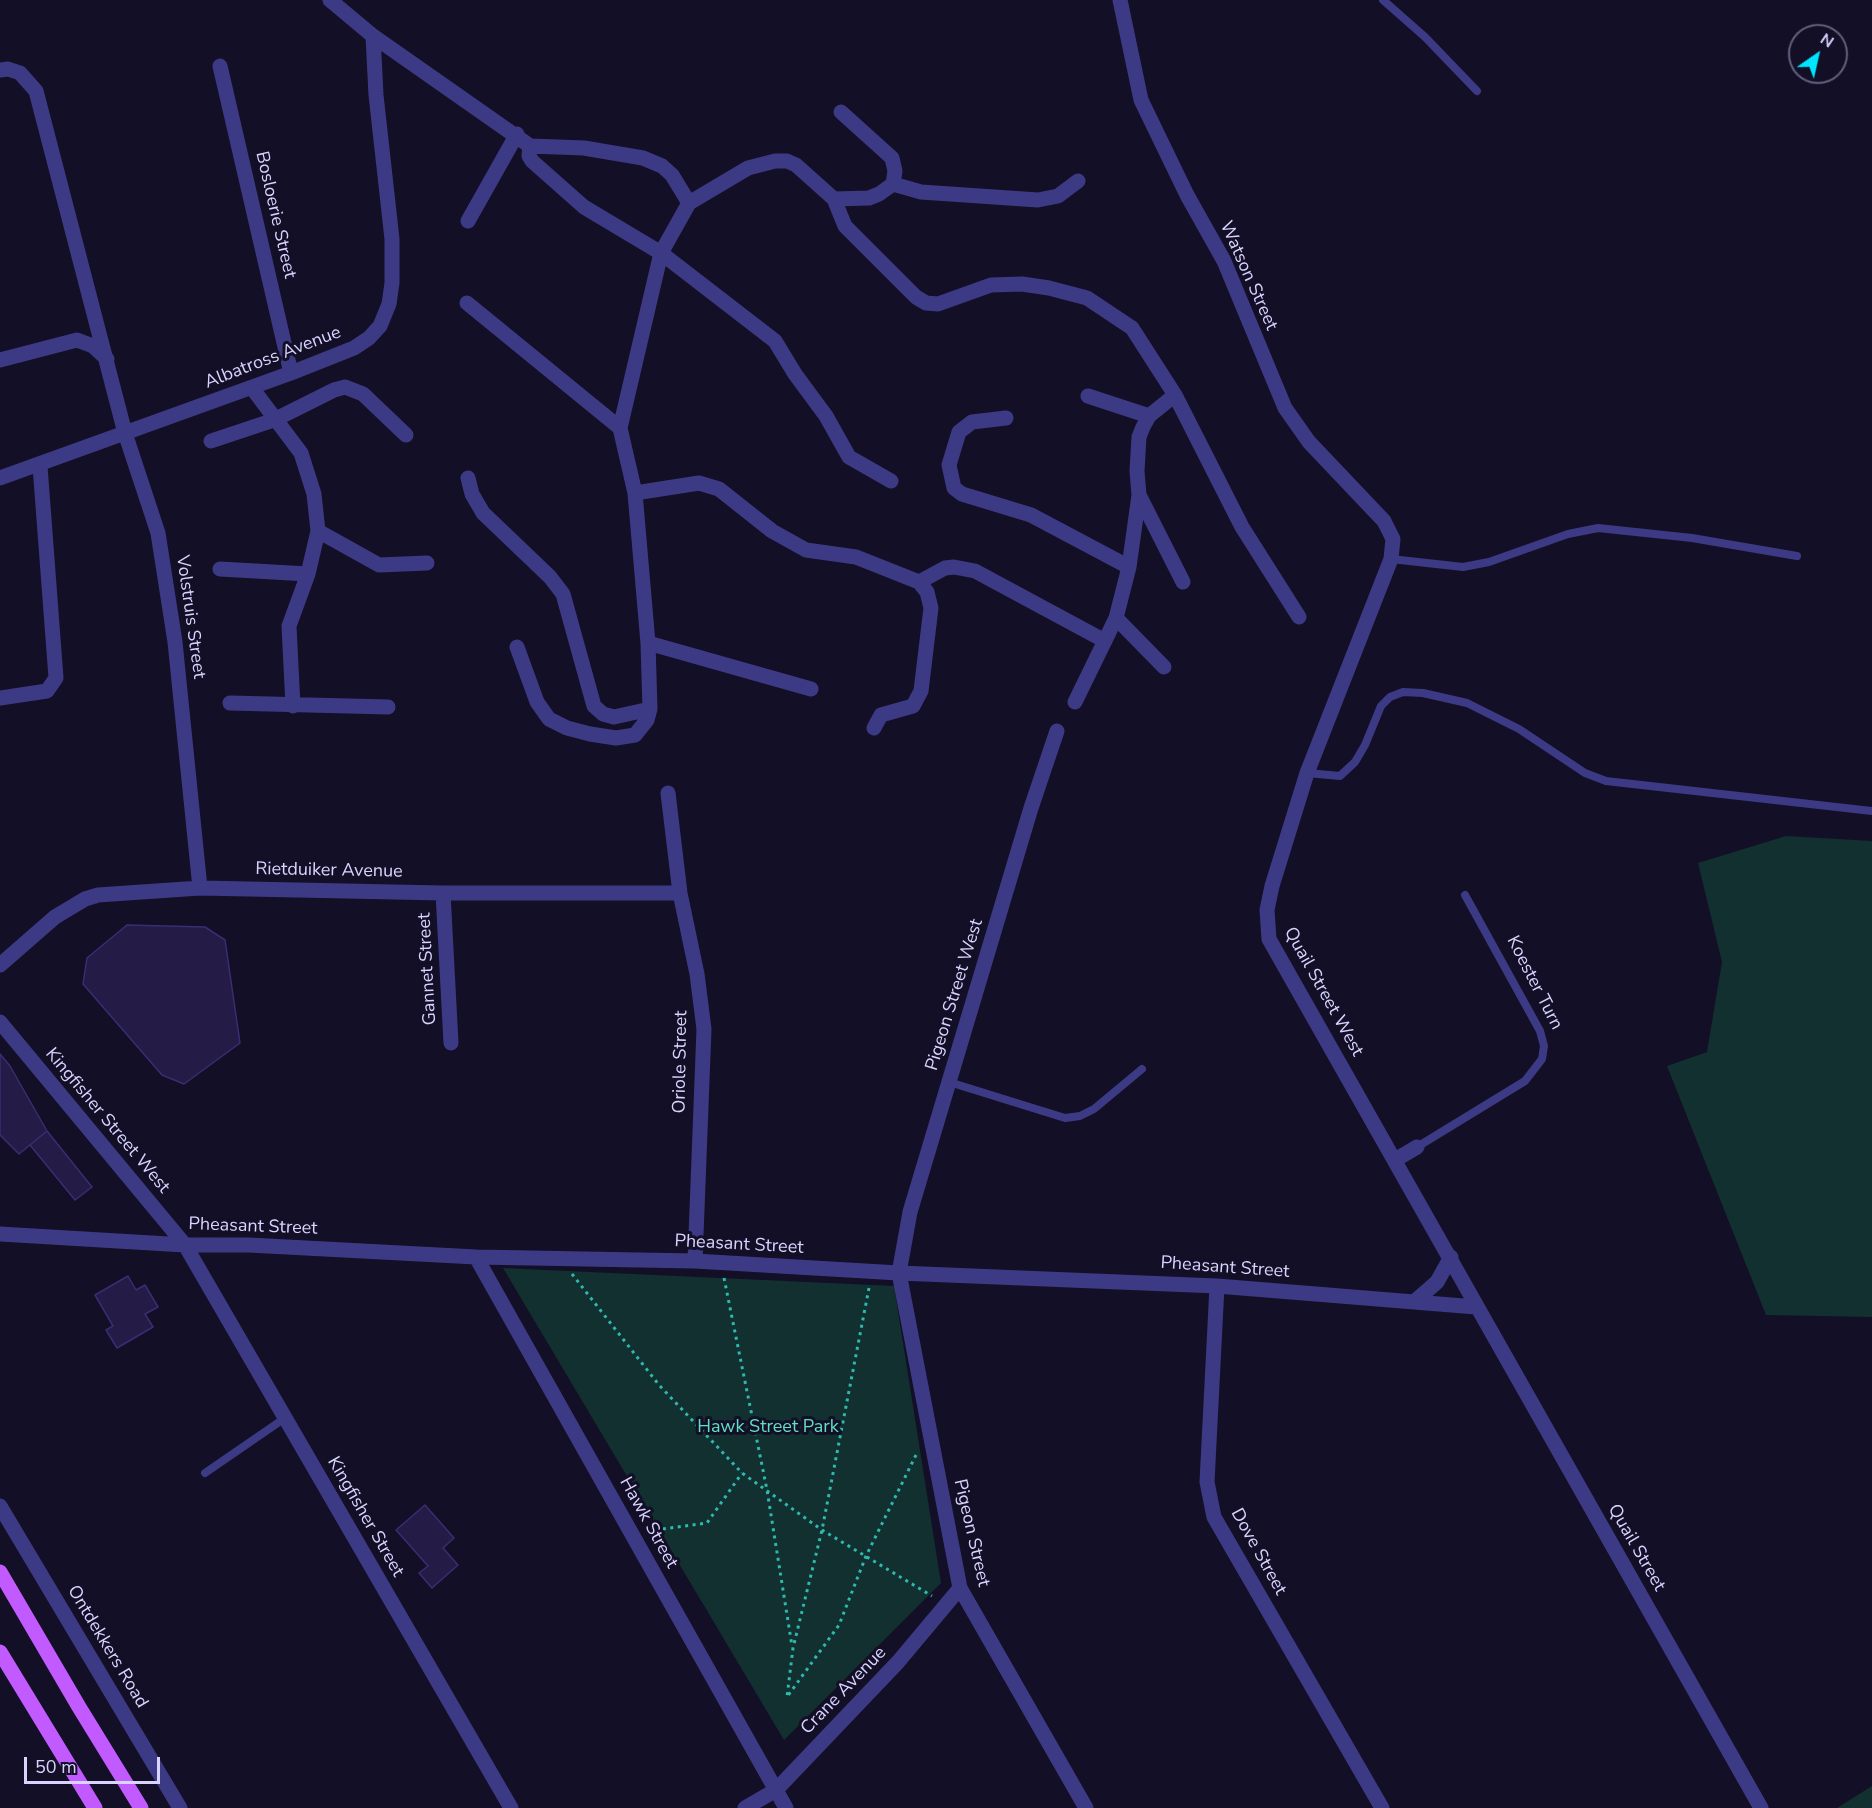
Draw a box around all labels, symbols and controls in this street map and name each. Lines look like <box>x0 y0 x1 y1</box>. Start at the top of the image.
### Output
north arrow <box>1788 24 1848 84</box>
text: N <box>1816 28 1838 53</box>
street label: Bosloerie Street <box>250 149 300 281</box>
street label: Watson Street <box>1214 218 1282 334</box>
street label: Albatross Avenue <box>202 322 344 394</box>
street label: Volstruis Street <box>171 554 209 680</box>
street label: Rietduiker Avenue <box>255 859 403 883</box>
street label: Gannet Street <box>414 912 442 1026</box>
street label: Pigeon Street West <box>922 917 988 1073</box>
street label: Quail Street West <box>1279 924 1367 1060</box>
street label: Koester Turn <box>1501 932 1567 1034</box>
street label: Oriole Street <box>669 1010 693 1114</box>
street label: Kingfisher Street West <box>40 1044 174 1198</box>
street label: Pheasant Street <box>188 1214 318 1240</box>
street label: Pheasant Street <box>674 1231 804 1259</box>
street label: Pheasant Street <box>1160 1253 1290 1283</box>
park label: Hawk Street Park <box>697 1417 839 1439</box>
street label: Kingfisher Street <box>322 1453 408 1581</box>
street label: Hawk Street <box>614 1474 682 1572</box>
street label: Pigeon Street <box>948 1477 994 1589</box>
street label: Quail Street <box>1602 1501 1670 1595</box>
street label: Dove Street <box>1225 1505 1291 1599</box>
street label: Ontdekkers Road <box>62 1582 152 1712</box>
street label: Crane Avenue <box>797 1643 891 1739</box>
scale bar <box>27 1745 164 1783</box>
text: 50 m <box>35 1755 77 1779</box>

